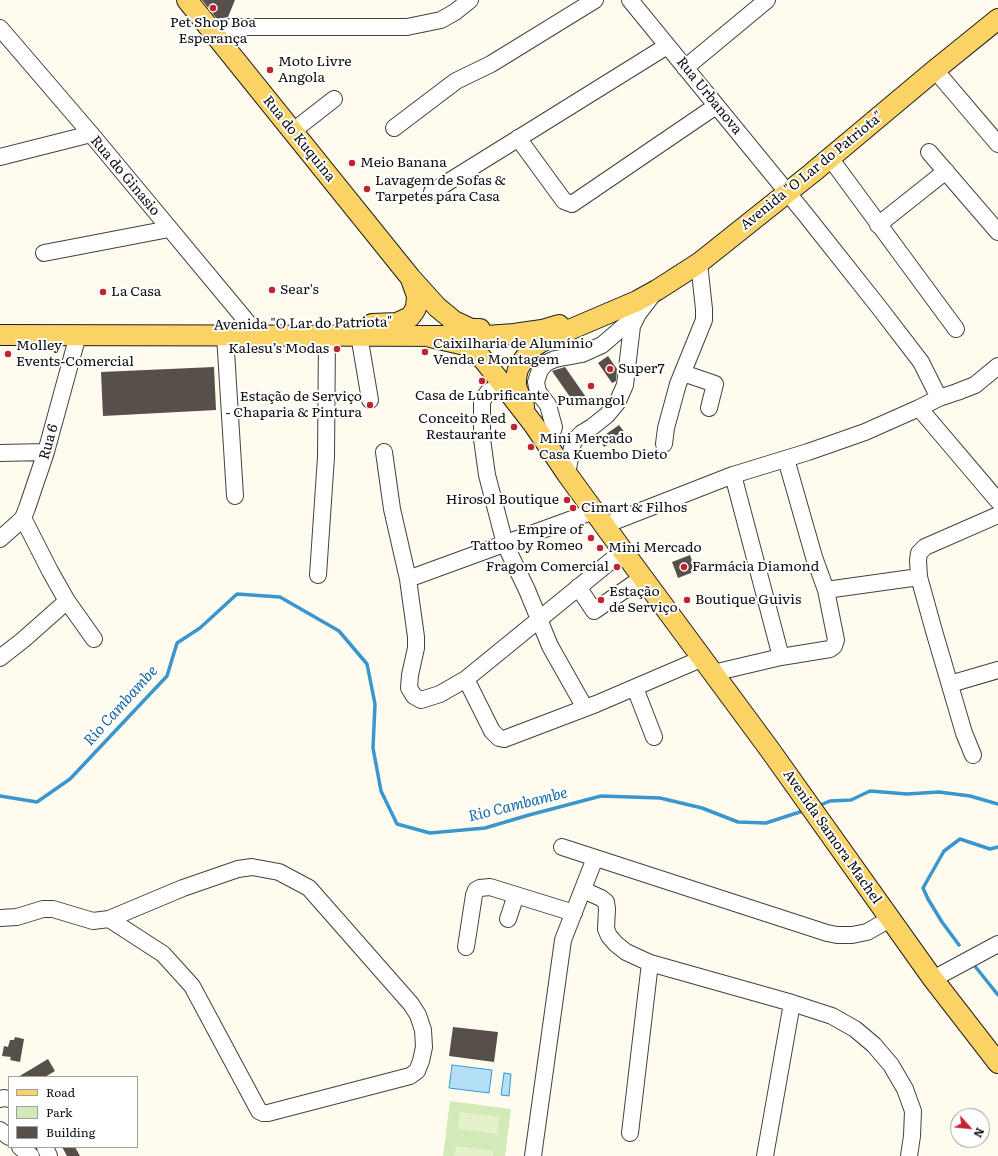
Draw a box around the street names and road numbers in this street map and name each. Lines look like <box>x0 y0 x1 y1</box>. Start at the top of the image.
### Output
street label: Rua Urbanova <box>673 54 745 138</box>
street label: Rua do Kuquina <box>259 93 339 185</box>
street label: Avenida "O Lar do Patriota" <box>737 108 887 234</box>
street label: Rua do Ginasio <box>87 133 163 219</box>
street label: Avenida "O Lar do Patriota" <box>213 314 393 334</box>
street label: Rua 6 <box>36 422 62 462</box>
street label: Avenida Samora Machel <box>779 767 885 907</box>

